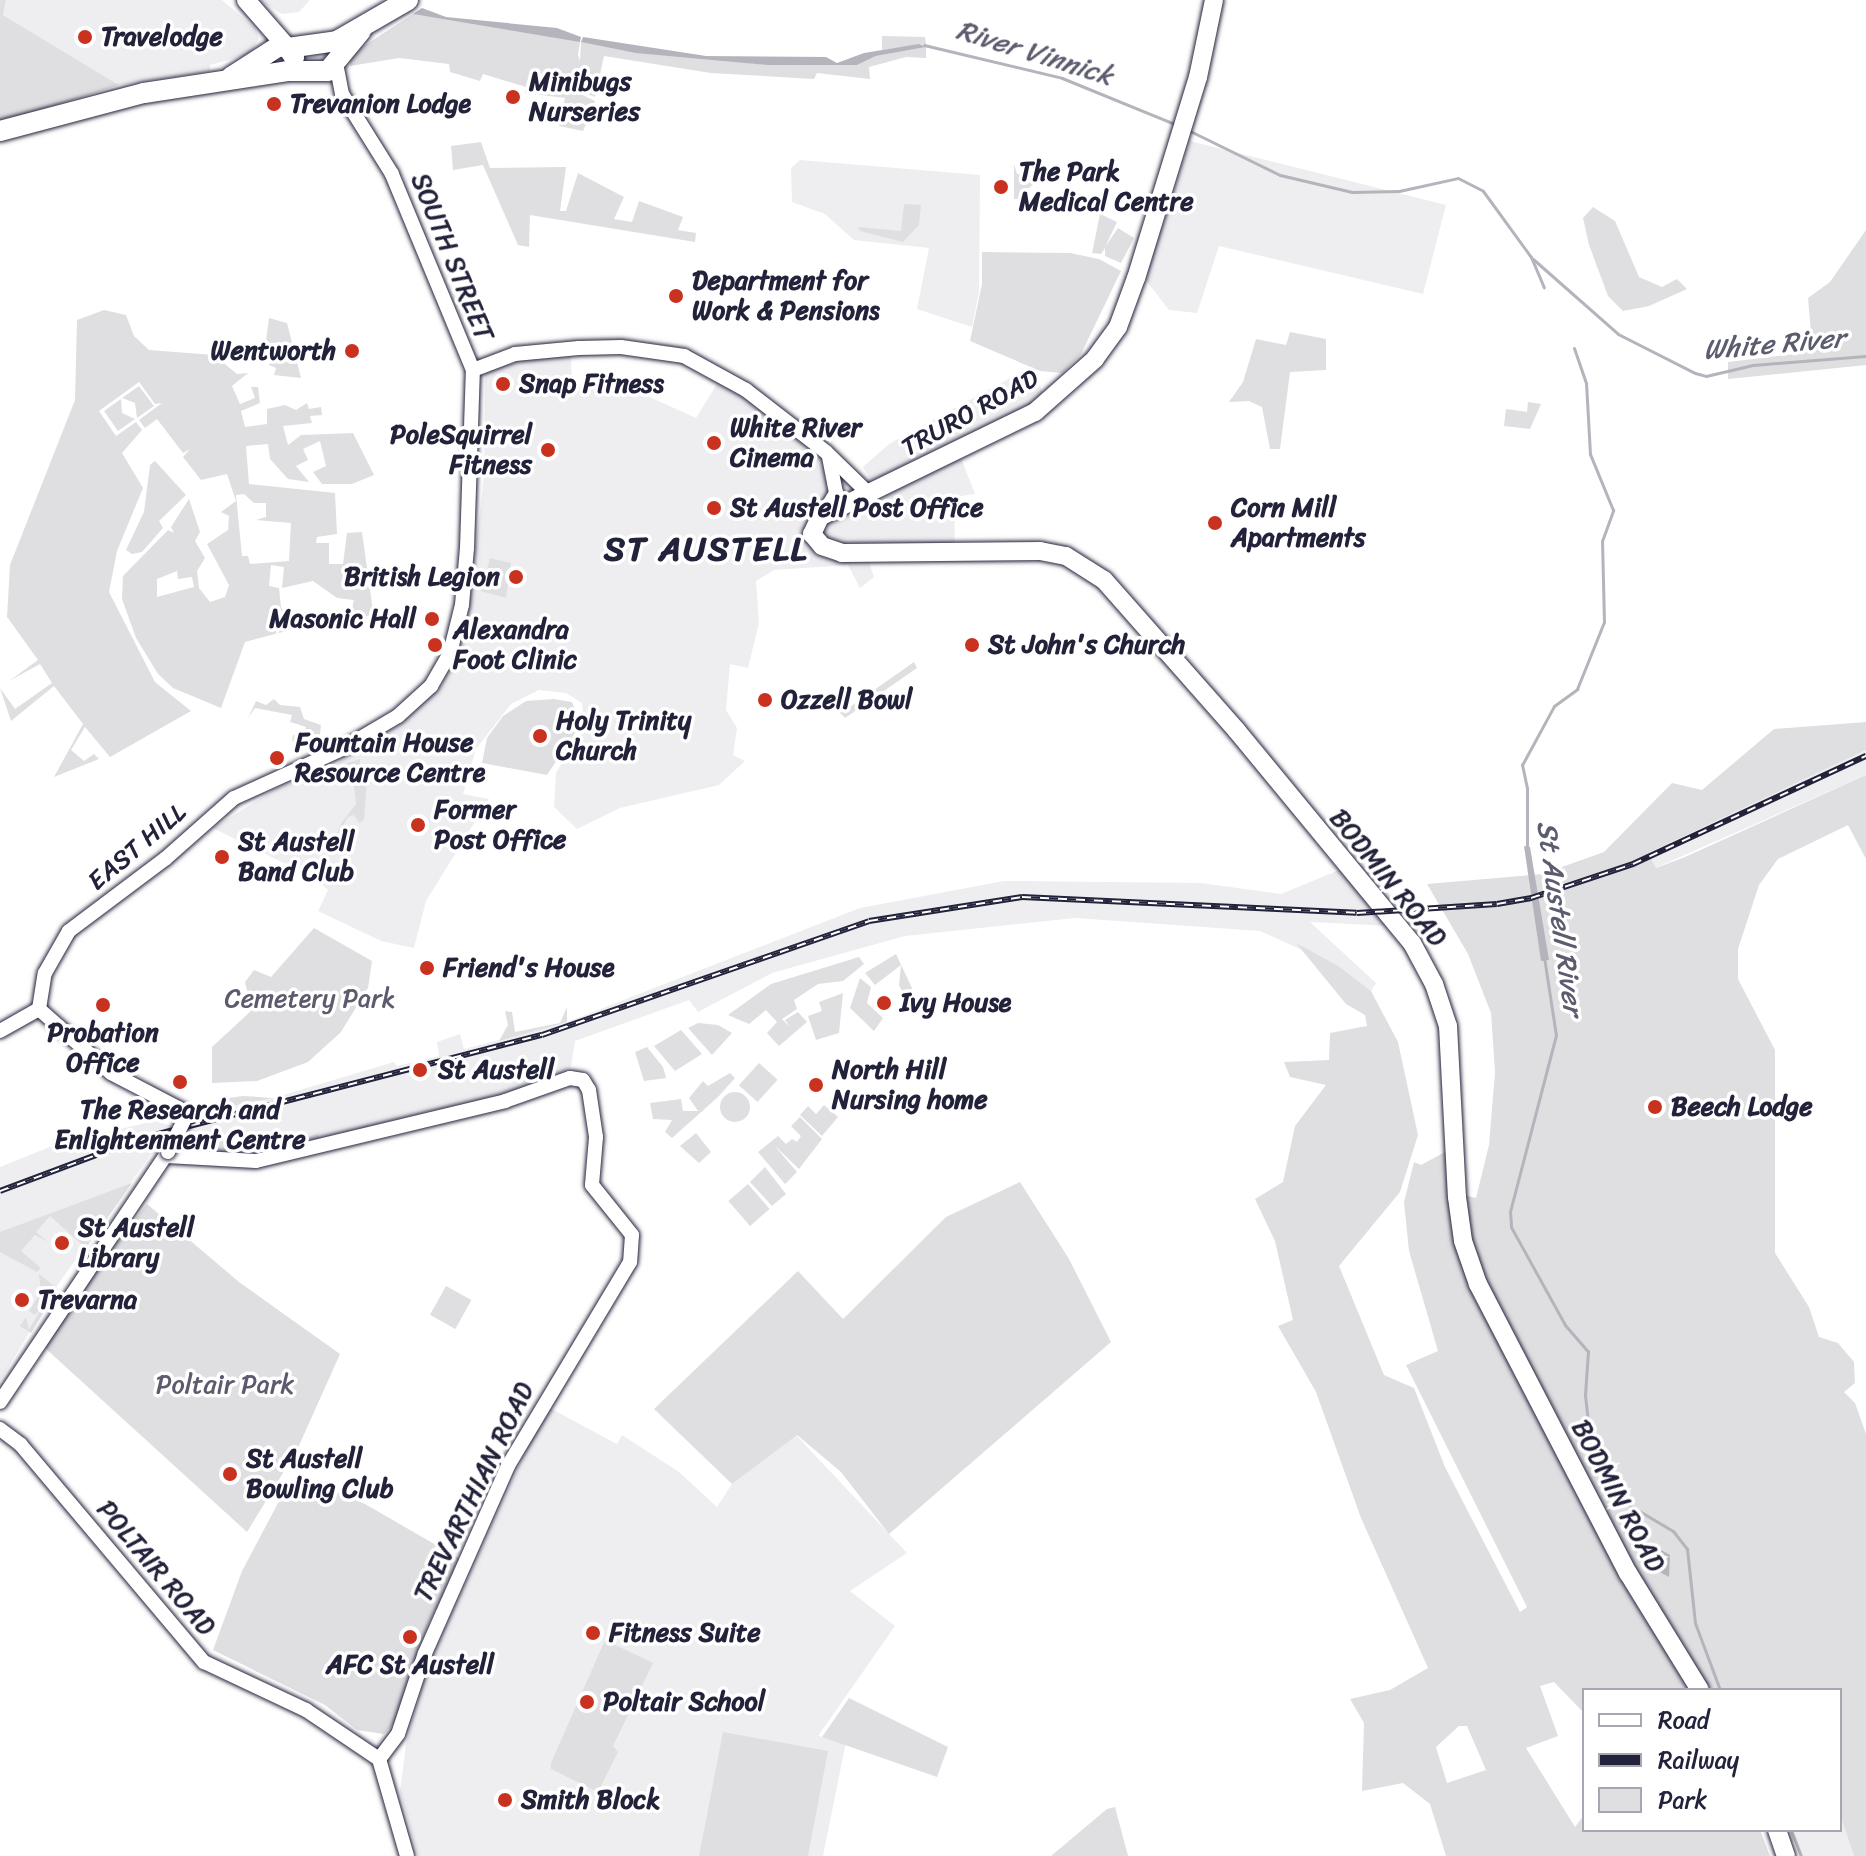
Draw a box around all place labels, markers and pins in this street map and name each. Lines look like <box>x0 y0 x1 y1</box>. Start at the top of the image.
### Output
place label: Travelodge <box>101 21 223 53</box>
marker: Travelodge <box>76 28 94 46</box>
place label: Minibugs Nurseries <box>529 66 640 128</box>
place label: Trevanion Lodge <box>290 88 472 120</box>
marker: Minibugs Nurseries <box>504 88 522 106</box>
marker: Trevanion Lodge <box>265 95 283 113</box>
place label: The Park Medical Centre <box>1019 156 1194 218</box>
marker: The Park Medical Centre <box>990 176 1012 198</box>
place label: Department for Work & Pensions <box>692 265 881 326</box>
marker: Department for Work & Pensions <box>667 287 685 305</box>
place label: Wentworth <box>210 335 336 367</box>
marker: Wentworth <box>343 342 361 360</box>
place label: Snap Fitness <box>519 368 666 400</box>
marker: Snap Fitness <box>494 375 512 393</box>
place label: White River Cinema <box>730 412 861 474</box>
place label: PoleSquirrel Fitness <box>390 419 532 480</box>
marker: White River Cinema <box>705 434 723 452</box>
marker: PoleSquirrel Fitness <box>539 441 557 459</box>
place label: St Austell Post Office <box>730 492 986 524</box>
place label: Corn Mill Apartments <box>1231 492 1366 554</box>
marker: St Austell Post Office <box>705 499 723 517</box>
marker: Corn Mill Apartments <box>1206 514 1224 532</box>
place label: British Legion <box>344 561 500 593</box>
marker: British Legion <box>507 568 525 586</box>
place label: Masonic Hall <box>269 603 416 635</box>
marker: Masonic Hall <box>423 610 441 628</box>
place label: Alexandra Foot Clinic <box>453 614 577 676</box>
place label: St John's Church <box>988 629 1184 661</box>
marker: Alexandra Foot Clinic <box>424 634 446 656</box>
marker: St John's Church <box>963 636 981 654</box>
place label: Ozzell Bowl <box>781 684 912 716</box>
marker: Ozzell Bowl <box>756 691 774 709</box>
place label: Holy Trinity Church <box>556 705 690 766</box>
place label: Fountain House Resource Centre <box>295 727 486 788</box>
marker: Holy Trinity Church <box>531 727 549 745</box>
marker: Fountain House Resource Centre <box>266 747 288 769</box>
place label: Former Post Office <box>434 794 566 856</box>
marker: Former Post Office <box>409 816 427 834</box>
place label: St Austell Band Club <box>238 826 355 888</box>
marker: St Austell Band Club <box>213 848 231 866</box>
place label: Friend's House <box>443 952 615 984</box>
marker: Friend's House <box>418 959 436 977</box>
place label: Ivy House <box>900 987 1013 1019</box>
marker: Ivy House <box>875 994 893 1012</box>
marker: Probation Office <box>94 996 112 1014</box>
place label: Probation Office <box>47 1017 159 1078</box>
place label: St Austell <box>438 1054 555 1086</box>
place label: North Hill Nursing home <box>832 1054 988 1116</box>
marker: St Austell <box>409 1059 431 1081</box>
marker: The Research and Enlightenment Centre <box>171 1073 189 1091</box>
marker: North Hill Nursing home <box>807 1076 825 1094</box>
place label: Beech Lodge <box>1671 1091 1813 1123</box>
place label: The Research and Enlightenment Centre <box>54 1094 306 1156</box>
marker: Beech Lodge <box>1646 1098 1664 1116</box>
place label: St Austell Library <box>78 1212 195 1274</box>
marker: St Austell Library <box>53 1234 71 1252</box>
place label: Trevarna <box>38 1284 137 1316</box>
marker: Trevarna <box>13 1291 31 1309</box>
place label: St Austell Bowling Club <box>246 1443 394 1504</box>
marker: St Austell Bowling Club <box>221 1465 239 1483</box>
place label: Fitness Suite <box>609 1617 760 1649</box>
marker: Fitness Suite <box>584 1624 602 1642</box>
marker: AFC St Austell <box>401 1628 419 1646</box>
place label: AFC St Austell <box>324 1649 496 1681</box>
place label: Poltair School <box>603 1686 765 1718</box>
marker: Poltair School <box>578 1693 596 1711</box>
place label: Smith Block <box>521 1784 660 1816</box>
marker: Smith Block <box>496 1791 514 1809</box>

